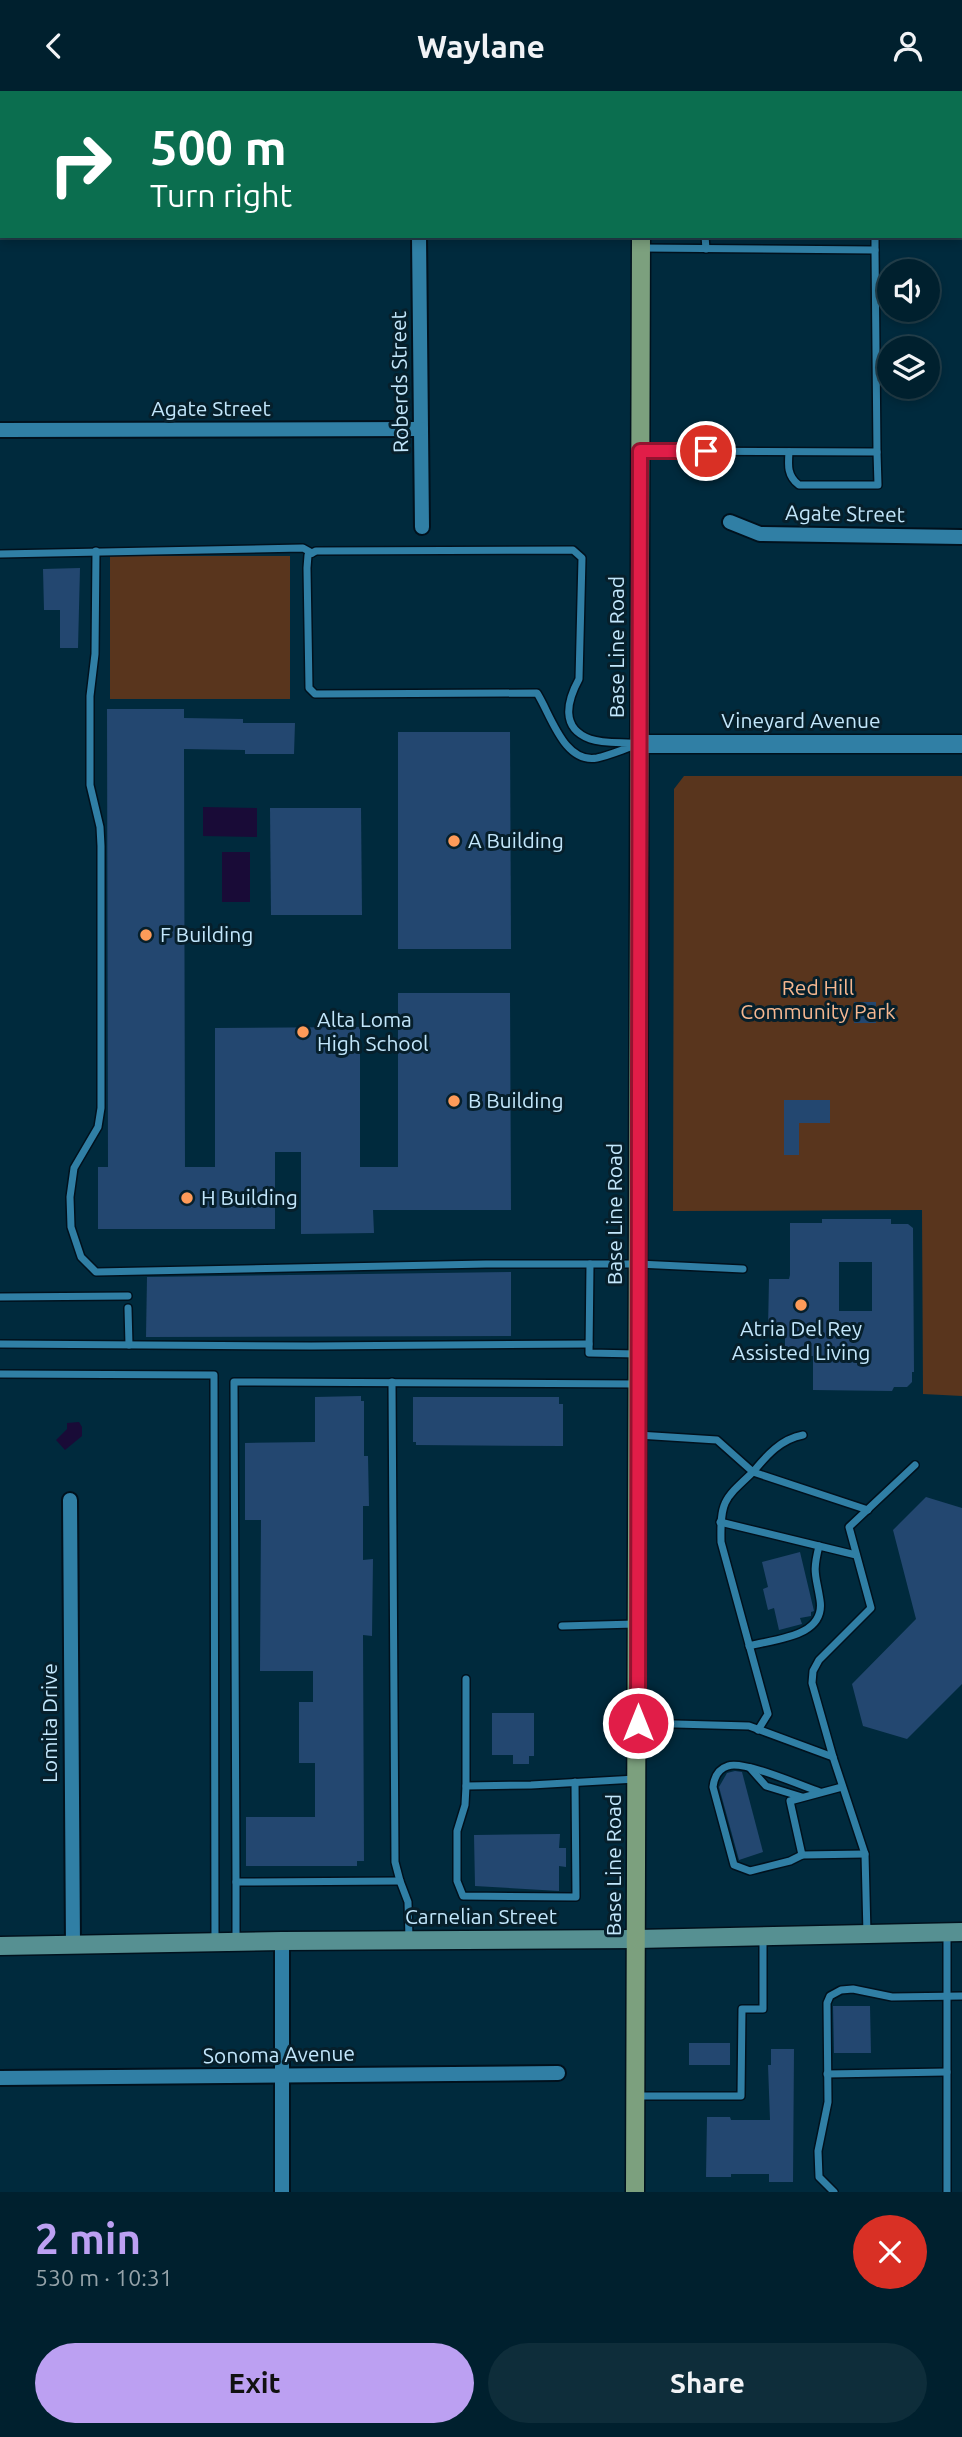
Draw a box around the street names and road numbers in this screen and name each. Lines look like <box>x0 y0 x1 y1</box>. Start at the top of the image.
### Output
street label: Roberds Street <box>386 311 412 453</box>
street label: Agate Street <box>151 396 271 420</box>
street label: Agate Street <box>785 500 905 526</box>
street label: Base Line Road <box>604 576 628 718</box>
street label: Vineyard Avenue <box>721 708 881 732</box>
street label: Base Line Road <box>602 1143 626 1285</box>
street label: Lomita Drive <box>37 1663 61 1783</box>
street label: Base Line Road <box>601 1794 625 1936</box>
street label: Carnelian Street <box>405 1904 557 1928</box>
street label: Sonoma Avenue <box>203 2041 355 2067</box>

